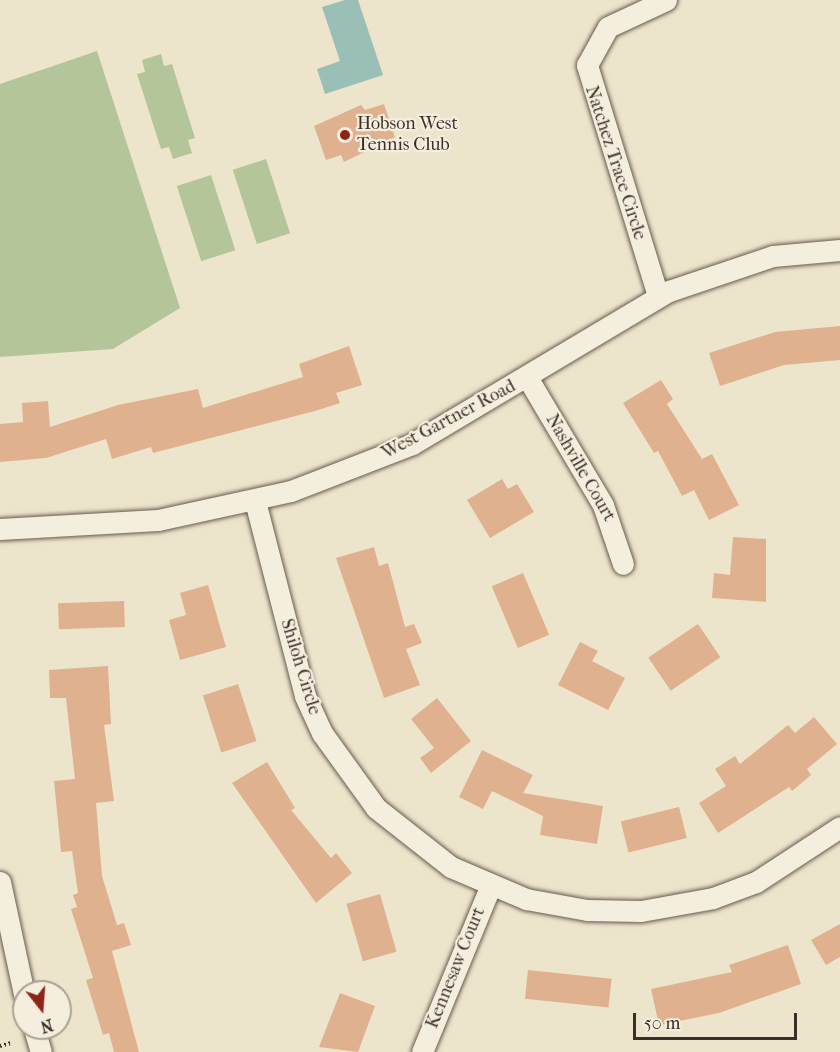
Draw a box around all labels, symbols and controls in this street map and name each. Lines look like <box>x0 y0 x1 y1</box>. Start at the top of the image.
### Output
street label: Natchez Trace Circle <box>580 83 650 243</box>
place label: Hobson West Tennis Club <box>357 114 458 156</box>
marker: Hobson West Tennis Club <box>338 128 352 142</box>
street label: West Gartner Road <box>378 376 520 464</box>
street label: Nashville Court <box>541 410 619 526</box>
street label: Shiloh Circle <box>275 616 325 718</box>
street label: Kennesaw Court <box>422 904 490 1032</box>
north arrow <box>12 980 72 1040</box>
scale bar <box>636 1001 800 1039</box>
text: 50 m <box>644 1013 680 1034</box>
text: N <box>38 1015 55 1037</box>

